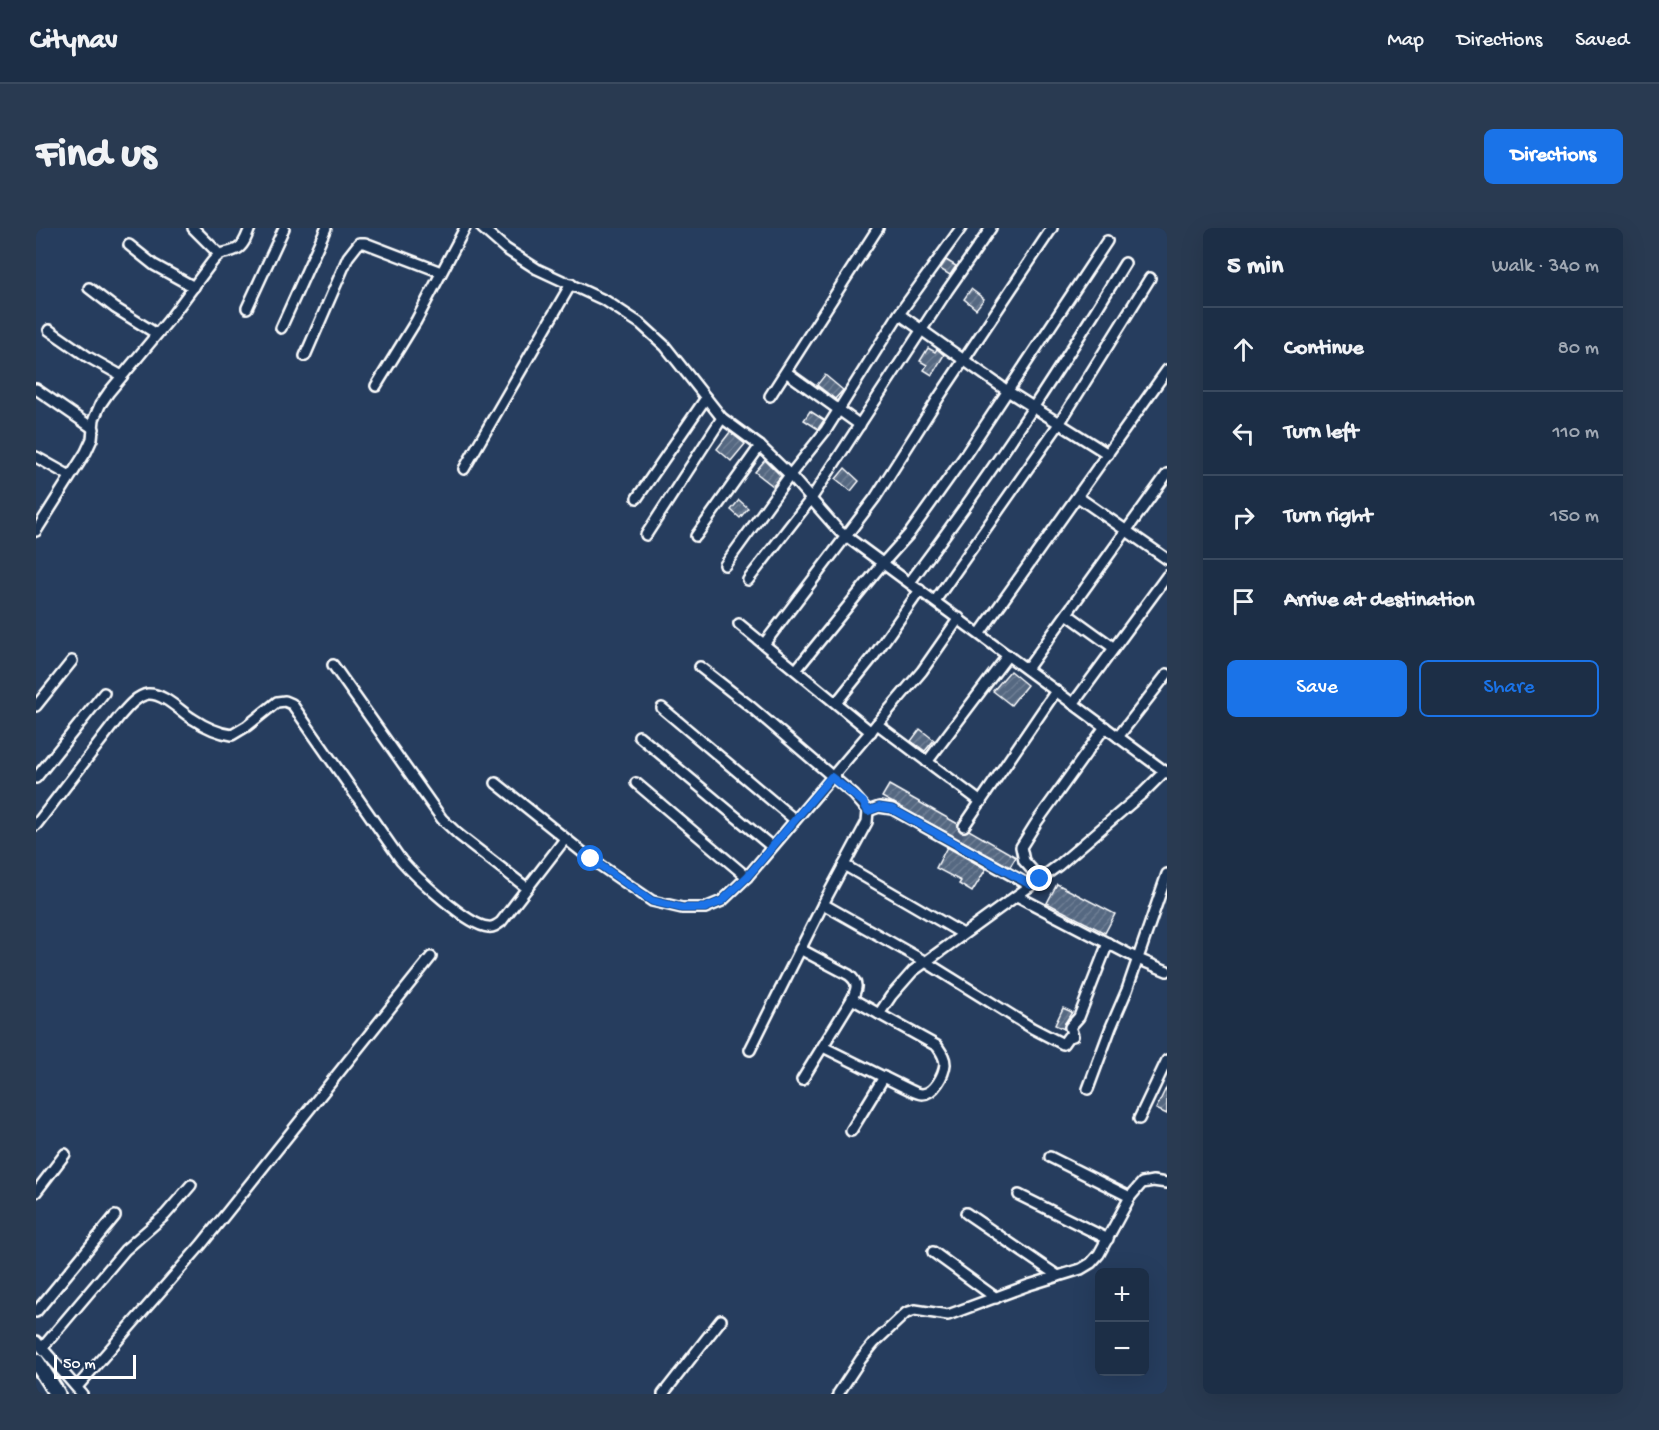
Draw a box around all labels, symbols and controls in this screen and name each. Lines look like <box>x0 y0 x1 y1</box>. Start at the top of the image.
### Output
text: Citynav <box>30 25 118 58</box>
text: Map <box>1387 29 1424 54</box>
text: Directions <box>1457 29 1542 54</box>
text: Saved <box>1575 29 1629 54</box>
button: Directions <box>1484 129 1623 184</box>
text: Find us <box>36 132 156 181</box>
text: 5 min <box>1227 252 1283 283</box>
text: Walk · 340 m <box>1492 256 1599 279</box>
icon: ahead <box>1227 333 1260 366</box>
text: Continue <box>1284 336 1364 362</box>
text: 80 m <box>1558 338 1599 361</box>
icon: left <box>1227 417 1260 450</box>
text: Turn left <box>1284 420 1358 446</box>
text: 110 m <box>1553 422 1599 445</box>
icon: right <box>1227 501 1260 534</box>
text: Turn right <box>1284 504 1372 530</box>
text: 150 m <box>1550 506 1599 529</box>
icon: arrive <box>1227 585 1260 618</box>
text: Arrive at destination <box>1284 588 1474 614</box>
button: Save <box>1227 660 1407 717</box>
button: Share <box>1419 660 1599 717</box>
route start <box>577 845 603 871</box>
route end <box>1026 865 1052 891</box>
map controls <box>1095 1268 1149 1376</box>
button: + <box>1095 1268 1149 1322</box>
button: − <box>1095 1322 1149 1376</box>
scale bar <box>54 1352 136 1380</box>
text: 50 m <box>63 1356 96 1375</box>

